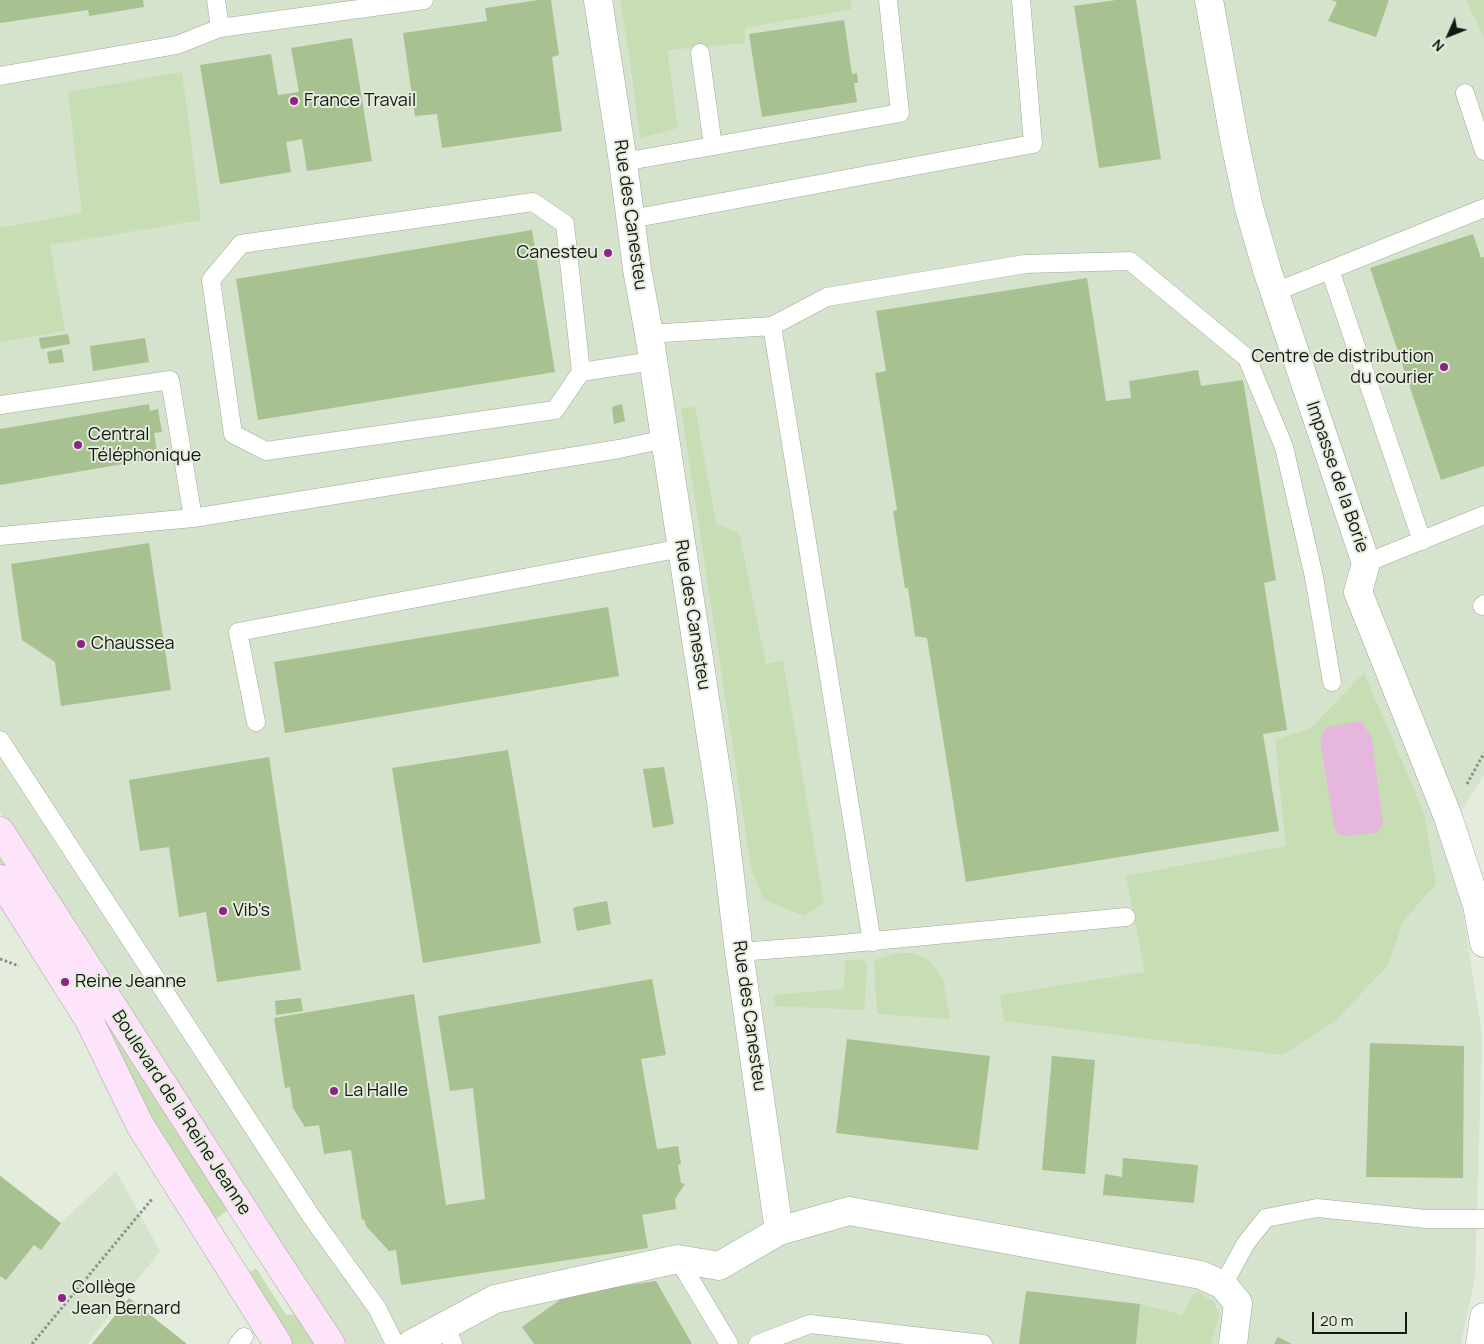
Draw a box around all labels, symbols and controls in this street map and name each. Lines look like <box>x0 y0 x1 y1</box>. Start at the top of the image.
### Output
north arrow <box>1424 10 1474 60</box>
text: N <box>1428 36 1448 56</box>
place label: France Travail <box>304 90 416 112</box>
marker: France Travail <box>288 95 300 107</box>
street label: Rue des Canesteu <box>609 138 651 292</box>
place label: Canesteu <box>516 242 598 264</box>
marker: Canesteu <box>602 247 614 259</box>
place label: Centre de distribution du courier <box>1251 346 1434 388</box>
marker: Centre de distribution du courier <box>1438 361 1450 373</box>
street label: Impasse de la Borie <box>1301 398 1373 556</box>
place label: Central Téléphonique <box>88 424 201 466</box>
marker: Central Téléphonique <box>72 439 84 451</box>
street label: Rue des Canesteu <box>669 538 715 692</box>
place label: Chaussea <box>91 633 175 655</box>
marker: Chaussea <box>75 638 87 650</box>
place label: Vib's <box>233 900 270 922</box>
marker: Vib's <box>217 905 229 917</box>
street label: Rue des Canesteu <box>728 939 770 1093</box>
place label: Reine Jeanne <box>75 971 186 993</box>
marker: Reine Jeanne <box>59 976 71 988</box>
street label: Boulevard de la Reine Jeanne <box>107 1007 255 1219</box>
place label: La Halle <box>344 1080 408 1102</box>
marker: La Halle <box>328 1085 340 1097</box>
place label: Collège Jean Bernard <box>72 1277 181 1320</box>
marker: Collège Jean Bernard <box>56 1292 68 1304</box>
scale bar <box>1314 1302 1409 1334</box>
text: 20 m <box>1320 1310 1353 1331</box>

